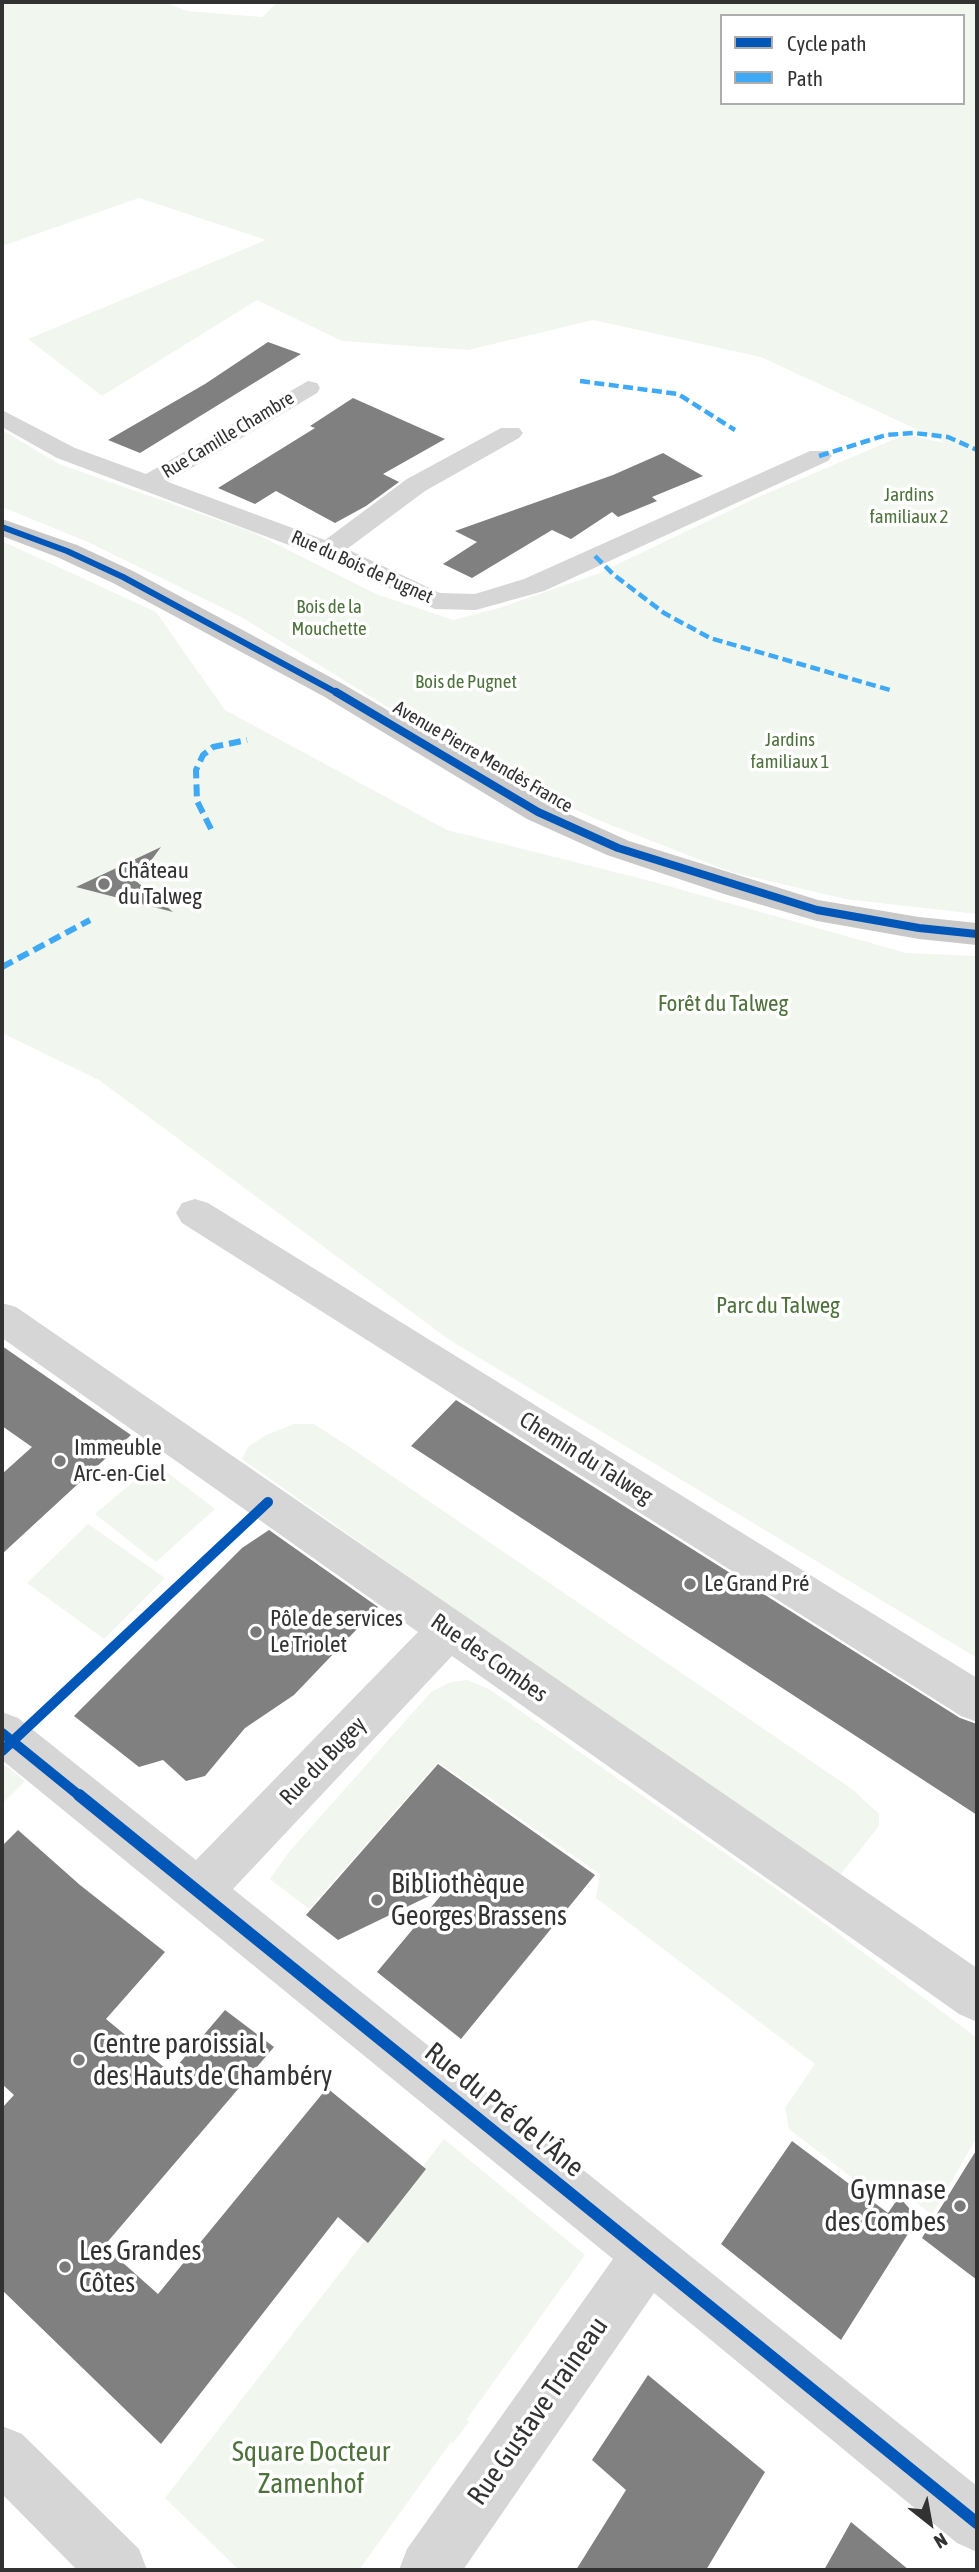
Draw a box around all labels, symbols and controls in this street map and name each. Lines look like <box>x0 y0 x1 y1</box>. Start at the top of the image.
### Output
legend <box>720 14 965 105</box>
text: Cycle path <box>787 31 866 55</box>
text: Path <box>787 66 823 90</box>
street label: Rue Camille Chambre <box>158 387 298 483</box>
park label: Jardins familiaux 2 <box>870 484 948 528</box>
street label: Rue du Bois de Pugnet <box>288 526 436 608</box>
park label: Bois de la Mouchette <box>291 596 367 640</box>
park label: Bois de Pugnet <box>415 671 517 693</box>
street label: Avenue Pierre Mendès France <box>389 696 577 818</box>
park label: Jardins familiaux 1 <box>751 729 829 773</box>
place label: Château du Talweg <box>118 857 202 911</box>
marker: Château du Talweg <box>96 876 112 892</box>
park label: Forêt du Talweg <box>658 990 788 1018</box>
park label: Parc du Talweg <box>716 1292 840 1320</box>
street label: Chemin du Talweg <box>514 1406 658 1510</box>
place label: Immeuble Arc-en-Ciel <box>74 1434 166 1488</box>
marker: Immeuble Arc-en-Ciel <box>52 1453 68 1469</box>
place label: Le Grand Pré <box>704 1570 809 1598</box>
marker: Le Grand Pré <box>682 1576 698 1592</box>
place label: Pôle de services Le Triolet <box>270 1605 403 1659</box>
street label: Rue des Combes <box>425 1608 553 1708</box>
marker: Pôle de services Le Triolet <box>248 1624 264 1640</box>
street label: Rue du Bugey <box>274 1711 372 1811</box>
place label: Bibliothèque Georges Brassens <box>391 1867 567 1933</box>
marker: Bibliothèque Georges Brassens <box>369 1892 385 1908</box>
place label: Centre paroissial des Hauts de Chambéry <box>93 2027 332 2093</box>
street label: Rue du Pré de l'Âne <box>418 2036 590 2184</box>
marker: Centre paroissial des Hauts de Chambéry <box>71 2052 87 2068</box>
place label: Gymnase des Combes <box>825 2173 946 2239</box>
marker: Gymnase des Combes <box>952 2198 968 2214</box>
place label: Les Grandes Côtes <box>79 2234 201 2300</box>
marker: Les Grandes Côtes <box>57 2259 73 2275</box>
street label: Rue Gustave Traineau <box>461 2311 615 2511</box>
park label: Square Docteur Zamenhof <box>232 2435 390 2501</box>
north arrow <box>895 2488 965 2558</box>
text: N <box>930 2529 951 2553</box>

